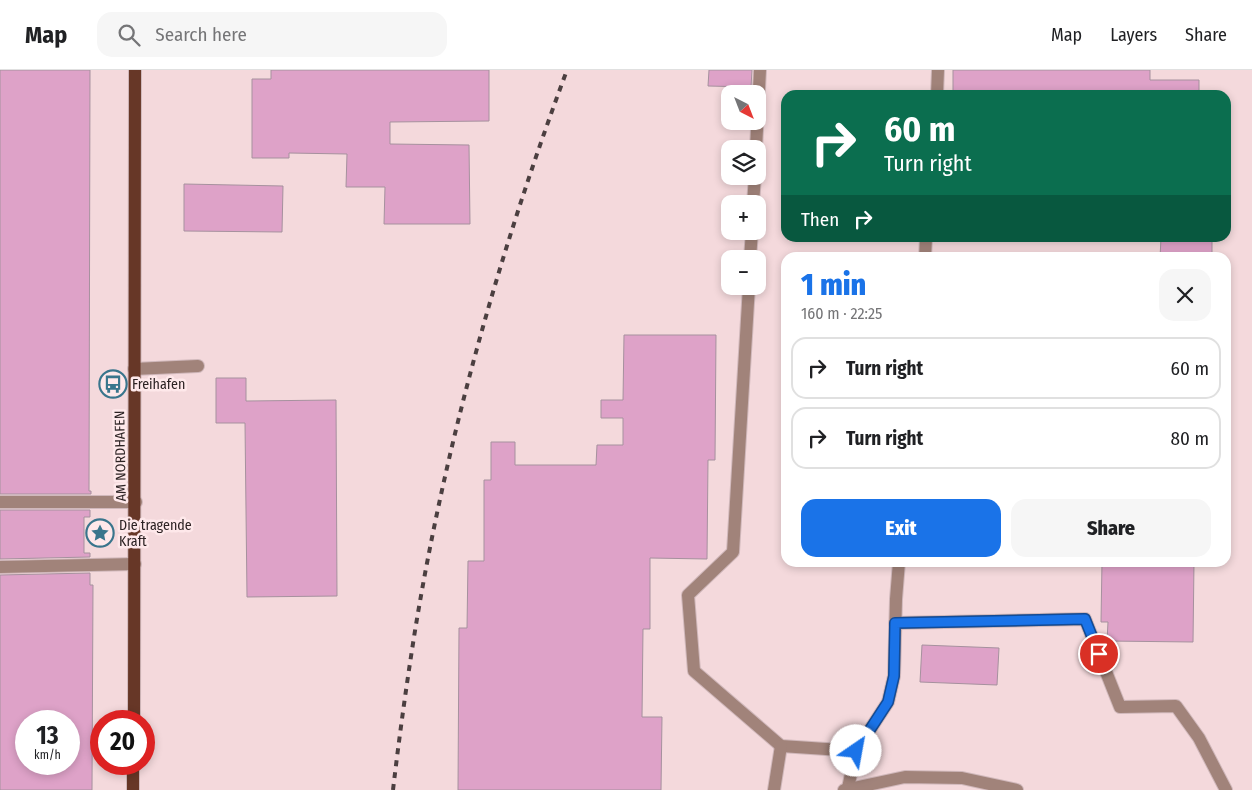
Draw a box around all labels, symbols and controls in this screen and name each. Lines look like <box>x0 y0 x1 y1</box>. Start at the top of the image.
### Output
search box <box>97 12 447 57</box>
text: Map <box>25 21 67 49</box>
icon: search <box>115 21 143 49</box>
text: Search here <box>155 23 247 46</box>
text: Map <box>1051 24 1082 46</box>
text: Layers <box>1110 24 1157 46</box>
text: Share <box>1185 24 1227 46</box>
north arrow <box>721 85 766 130</box>
map controls <box>721 85 766 295</box>
text: 60 m <box>884 108 955 150</box>
icon: right <box>801 110 866 175</box>
button: layers <box>721 140 766 185</box>
text: Turn right <box>884 150 972 177</box>
button: + <box>721 195 766 240</box>
icon: right <box>849 205 877 233</box>
text: Then <box>801 208 839 231</box>
button: − <box>721 250 766 295</box>
text: 1 min <box>801 267 866 303</box>
button: close <box>1159 269 1211 321</box>
text: 160 m · 22:25 <box>801 304 882 323</box>
icon: right <box>803 354 831 382</box>
text: Turn right <box>846 357 923 380</box>
text: 60 m <box>1171 357 1209 380</box>
bus stop icon: Freihafen <box>98 369 128 399</box>
place label: Freihafen <box>132 376 185 393</box>
street label: AM NORDHAFEN <box>111 410 130 501</box>
icon: right <box>803 424 831 452</box>
text: Turn right <box>846 427 923 450</box>
text: 80 m <box>1171 427 1209 450</box>
button: Exit <box>801 499 1001 557</box>
button: Share <box>1011 499 1211 557</box>
place label: Die tragende Kraft <box>119 517 192 550</box>
place icon: Die tragende Kraft <box>85 518 115 548</box>
pin <box>1078 633 1120 675</box>
icon: arrive <box>1085 640 1113 668</box>
speed limit sign: 20 <box>90 710 155 775</box>
text: 13 <box>36 721 59 751</box>
position arrow <box>829 724 881 776</box>
text: km/h <box>34 748 61 762</box>

